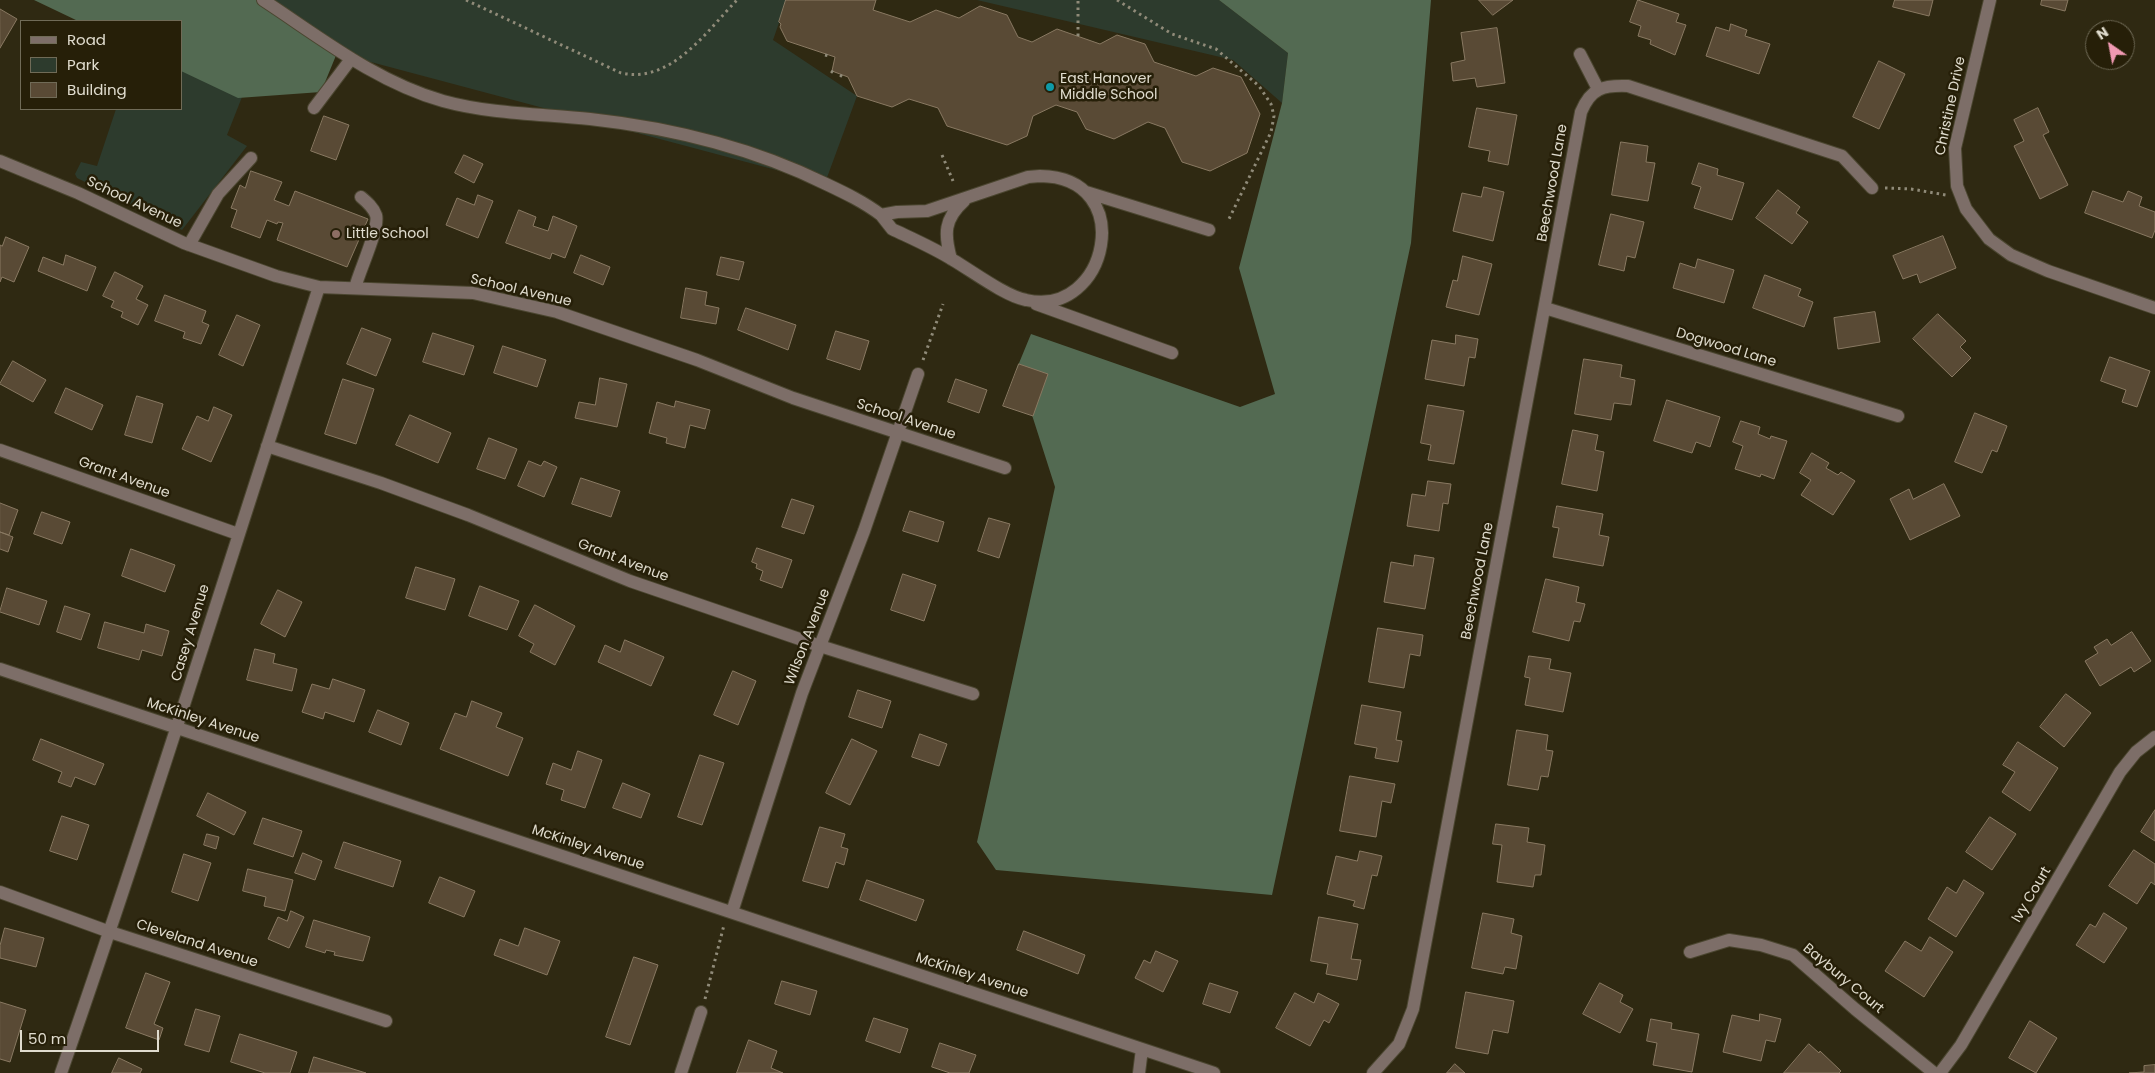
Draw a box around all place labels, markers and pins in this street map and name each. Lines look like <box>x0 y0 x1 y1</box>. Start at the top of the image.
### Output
place label: East Hanover Middle School <box>1060 71 1157 104</box>
marker: East Hanover Middle School <box>1044 81 1056 93</box>
place label: Little School <box>346 226 429 242</box>
marker: Little School <box>330 228 342 240</box>

